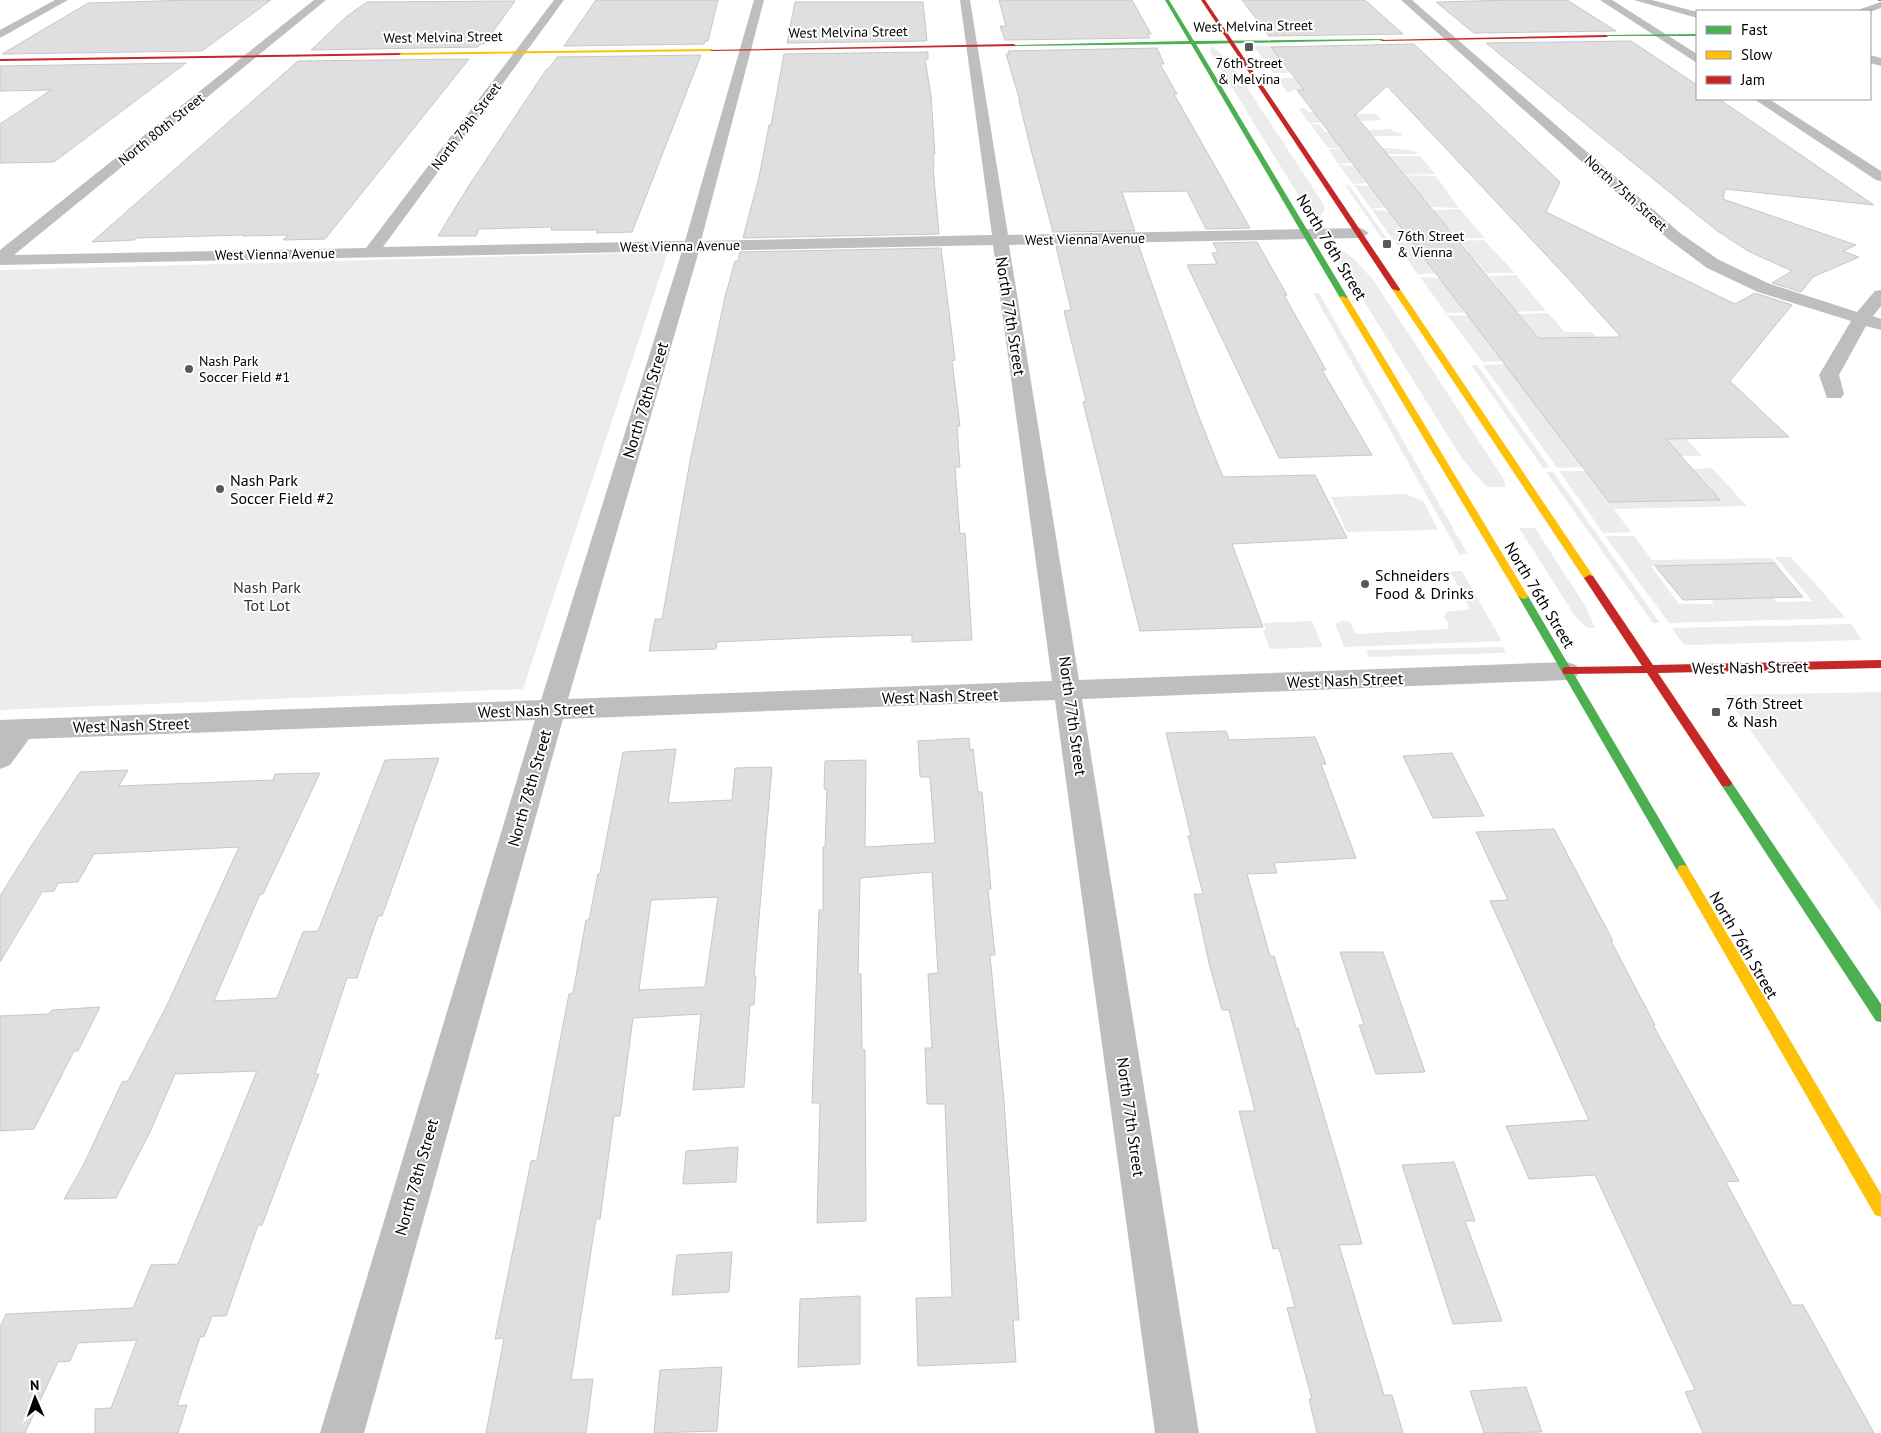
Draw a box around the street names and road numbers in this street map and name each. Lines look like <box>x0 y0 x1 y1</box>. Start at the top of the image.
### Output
street label: West Melvina Street <box>1193 16 1313 36</box>
street label: West Melvina Street <box>788 22 908 42</box>
street label: West Melvina Street <box>383 27 503 47</box>
street label: North 79th Street <box>427 78 505 174</box>
street label: North 80th Street <box>114 89 208 169</box>
street label: North 75th Street <box>1581 151 1671 235</box>
street label: North 76th Street <box>1292 190 1372 304</box>
street label: West Vienna Avenue <box>1025 229 1145 249</box>
street label: West Vienna Avenue <box>620 236 740 256</box>
street label: West Vienna Avenue <box>215 244 335 264</box>
street label: North 77th Street <box>992 255 1030 377</box>
street label: North 78th Street <box>618 339 672 461</box>
street label: North 76th Street <box>1500 538 1580 652</box>
street label: North 77th Street <box>1055 655 1091 777</box>
street label: West Nash Street <box>1692 656 1809 678</box>
street label: West Nash Street <box>1286 668 1404 692</box>
street label: West Nash Street <box>881 684 999 708</box>
street label: West Nash Street <box>477 698 595 722</box>
street label: West Nash Street <box>72 713 190 737</box>
street label: North 78th Street <box>503 727 555 849</box>
street label: North 76th Street <box>1705 888 1783 1003</box>
street label: North 77th Street <box>1113 1056 1149 1178</box>
street label: North 78th Street <box>390 1116 442 1238</box>

